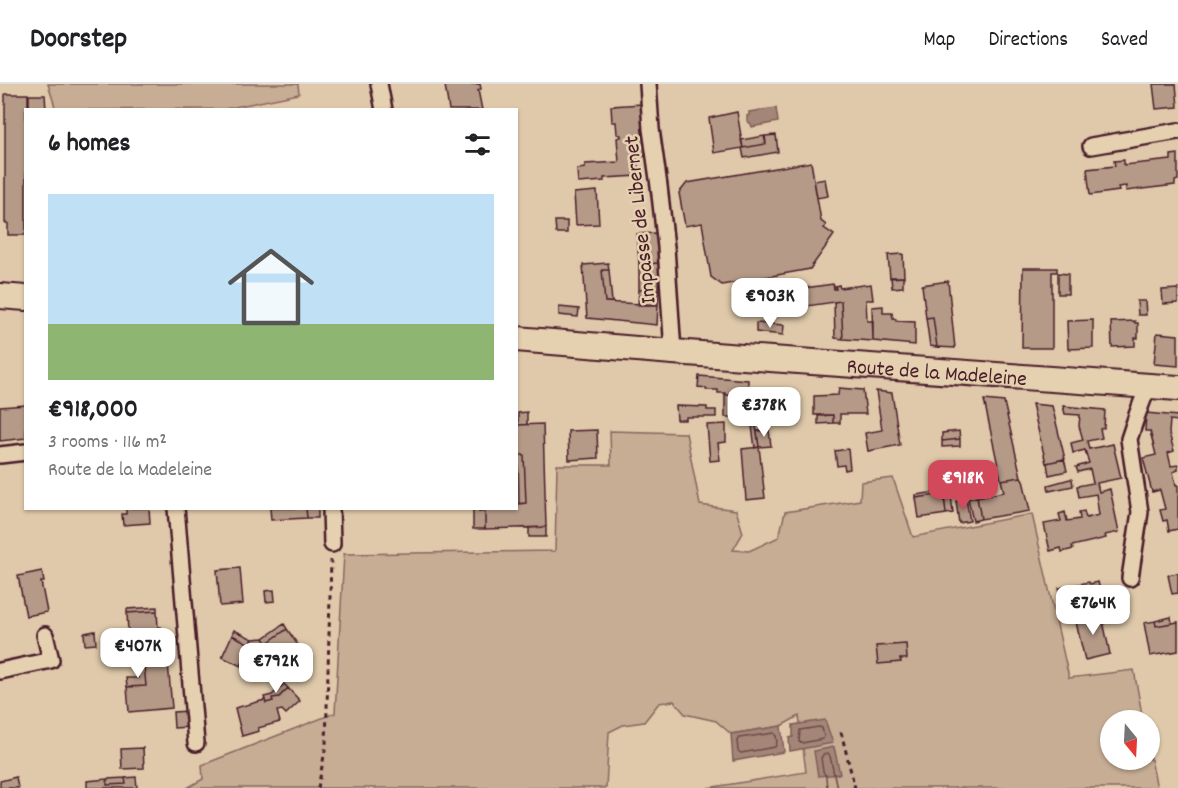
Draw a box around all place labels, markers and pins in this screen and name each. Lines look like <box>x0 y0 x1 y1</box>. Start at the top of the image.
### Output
pin: €903K <box>728 278 812 329</box>
pin: €378K <box>722 387 806 438</box>
pin: €918K <box>921 460 1005 511</box>
pin: €764K <box>1051 585 1135 636</box>
pin: €407K <box>96 628 180 679</box>
pin: €792K <box>234 643 318 694</box>

